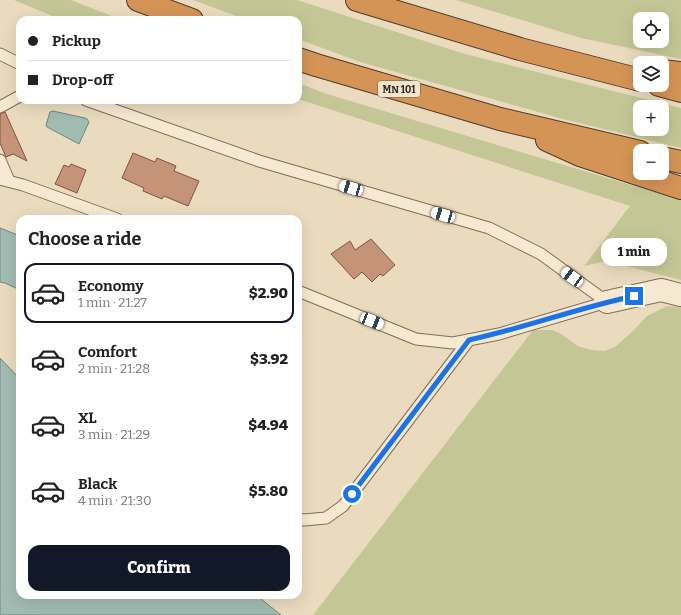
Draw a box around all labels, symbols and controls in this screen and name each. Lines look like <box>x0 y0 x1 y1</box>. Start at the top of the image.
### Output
map controls <box>633 12 669 180</box>
button: locate <box>633 12 669 48</box>
text: Pickup <box>52 32 101 50</box>
button: layers <box>633 56 669 92</box>
text: Drop-off <box>52 71 113 89</box>
road number: MN 101 <box>378 81 420 97</box>
button: + <box>633 100 669 136</box>
button: − <box>633 144 669 180</box>
car <box>338 179 364 197</box>
car <box>430 206 456 224</box>
text: Choose a ride <box>28 228 141 250</box>
callout: 1 min <box>601 238 667 266</box>
text: 1 min <box>617 244 651 259</box>
car <box>559 265 585 289</box>
icon: car <box>30 275 66 311</box>
text: Economy <box>78 277 144 295</box>
text: $2.90 <box>249 284 288 302</box>
route end <box>625 287 643 305</box>
text: 1 min · 21:27 <box>78 295 147 310</box>
car <box>359 311 385 331</box>
icon: car <box>30 341 66 377</box>
text: Comfort <box>78 343 137 361</box>
text: $3.92 <box>250 350 288 368</box>
text: 2 min · 21:28 <box>78 361 150 376</box>
icon: car <box>30 407 66 443</box>
text: XL <box>78 409 97 427</box>
text: $4.94 <box>248 416 288 434</box>
text: 3 min · 21:29 <box>78 427 150 442</box>
icon: car <box>30 473 66 509</box>
text: Black <box>78 475 117 493</box>
text: $5.80 <box>249 482 288 500</box>
route start <box>343 485 361 503</box>
text: 4 min · 21:30 <box>78 493 151 508</box>
button: Confirm <box>28 545 290 591</box>

